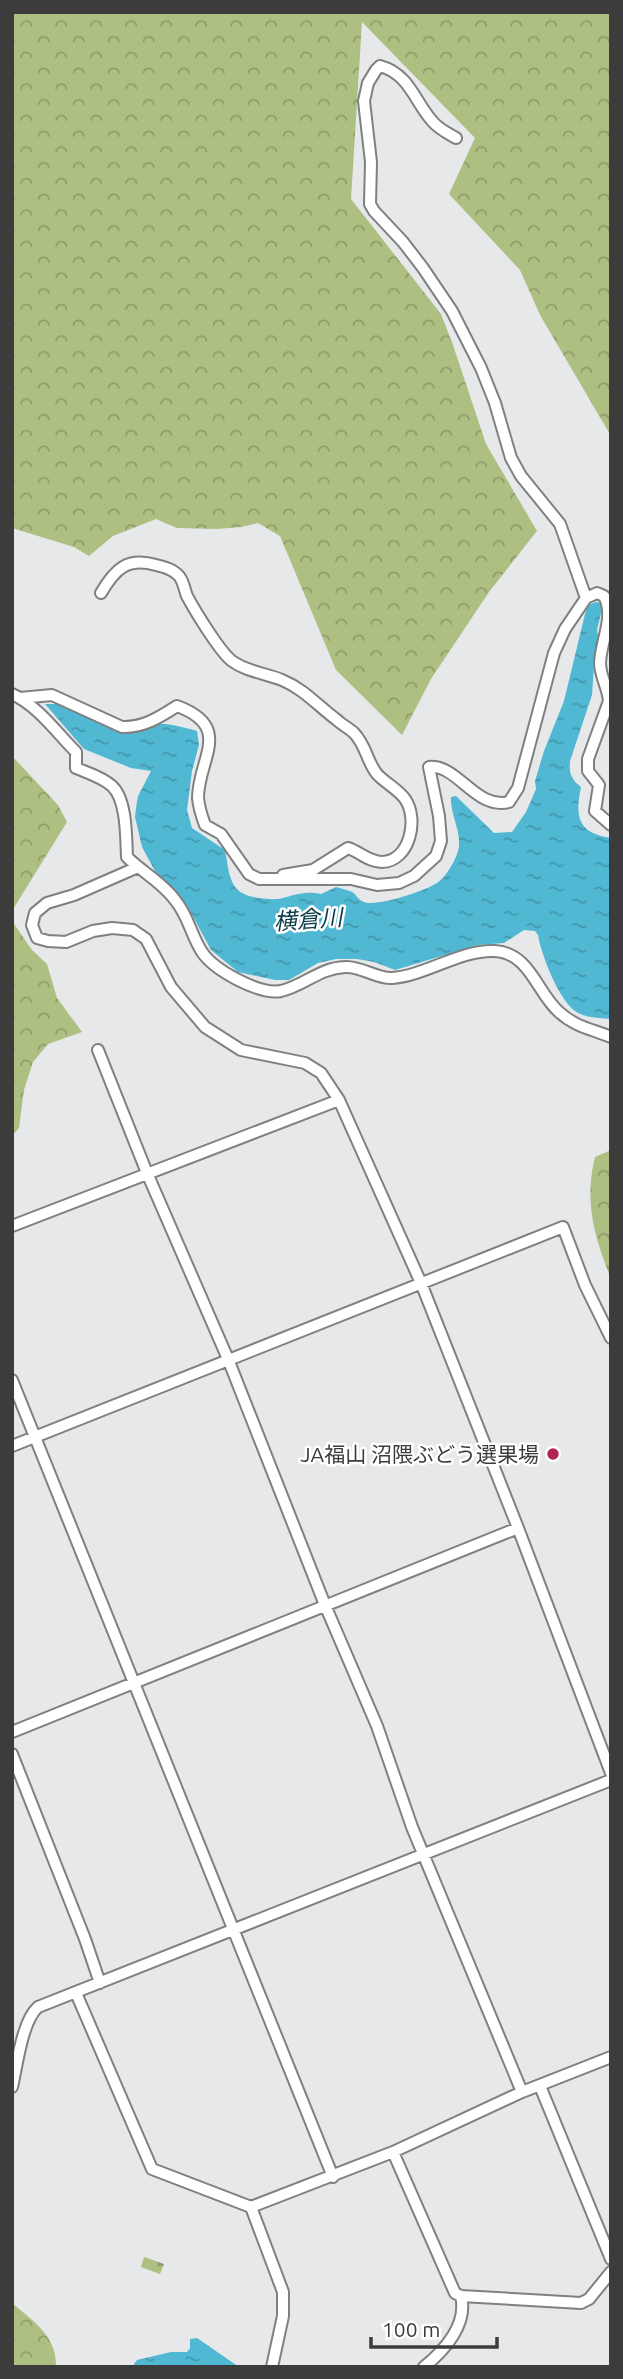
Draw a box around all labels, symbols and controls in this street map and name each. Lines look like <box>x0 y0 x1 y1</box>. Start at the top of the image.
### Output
water label: 横倉川 <box>273 904 346 934</box>
place label: JA福山 沼隈ぶどう選果場 <box>300 1442 539 1466</box>
marker: JA福山 沼隈ぶどう選果場 <box>545 1446 561 1462</box>
scale bar <box>371 2306 497 2350</box>
text: 100 m <box>382 2317 440 2341</box>

